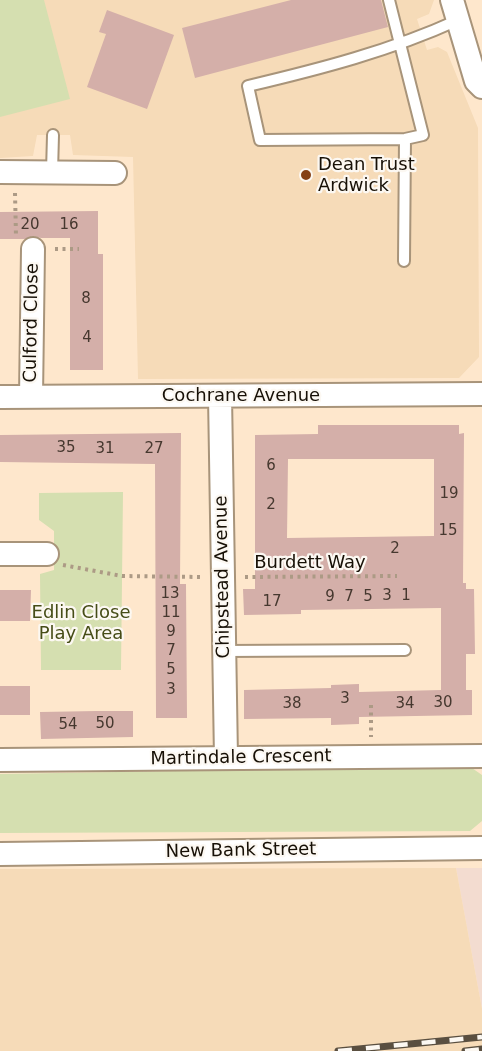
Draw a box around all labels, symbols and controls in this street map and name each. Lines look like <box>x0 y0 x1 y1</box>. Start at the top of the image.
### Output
place label: Dean Trust Ardwick <box>318 154 415 196</box>
marker: Dean Trust Ardwick <box>299 168 313 182</box>
house number: 20 <box>20 216 40 234</box>
house number: 16 <box>59 216 79 234</box>
street label: Culford Close <box>20 263 44 383</box>
house number: 8 <box>81 290 91 308</box>
house number: 4 <box>82 329 92 347</box>
street label: Cochrane Avenue <box>162 385 320 407</box>
house number: 35 <box>56 439 76 457</box>
house number: 31 <box>95 440 115 458</box>
house number: 27 <box>144 440 164 458</box>
house number: 6 <box>266 457 276 475</box>
house number: 19 <box>439 485 459 503</box>
street label: Chipstead Avenue <box>211 495 235 659</box>
house number: 2 <box>266 496 276 514</box>
house number: 15 <box>438 522 458 540</box>
house number: 2 <box>390 540 400 558</box>
street label: Burdett Way <box>254 552 366 574</box>
house number: 13 <box>160 585 180 603</box>
house number: 3 <box>382 587 392 605</box>
house number: 1 <box>401 587 411 605</box>
house number: 9 <box>325 588 335 606</box>
house number: 7 <box>344 588 354 606</box>
house number: 5 <box>363 588 373 606</box>
house number: 17 <box>262 593 282 611</box>
park label: Edlin Close Play Area <box>32 602 130 644</box>
house number: 11 <box>161 604 181 622</box>
house number: 9 <box>166 623 176 641</box>
house number: 7 <box>166 642 176 660</box>
house number: 5 <box>166 661 176 679</box>
house number: 3 <box>166 681 176 699</box>
house number: 3 <box>340 690 350 708</box>
house number: 30 <box>433 694 453 712</box>
house number: 38 <box>282 695 302 713</box>
house number: 34 <box>395 695 415 713</box>
house number: 50 <box>95 715 115 733</box>
house number: 54 <box>58 716 78 734</box>
street label: Martindale Crescent <box>150 746 332 770</box>
street label: New Bank Street <box>166 839 316 863</box>

